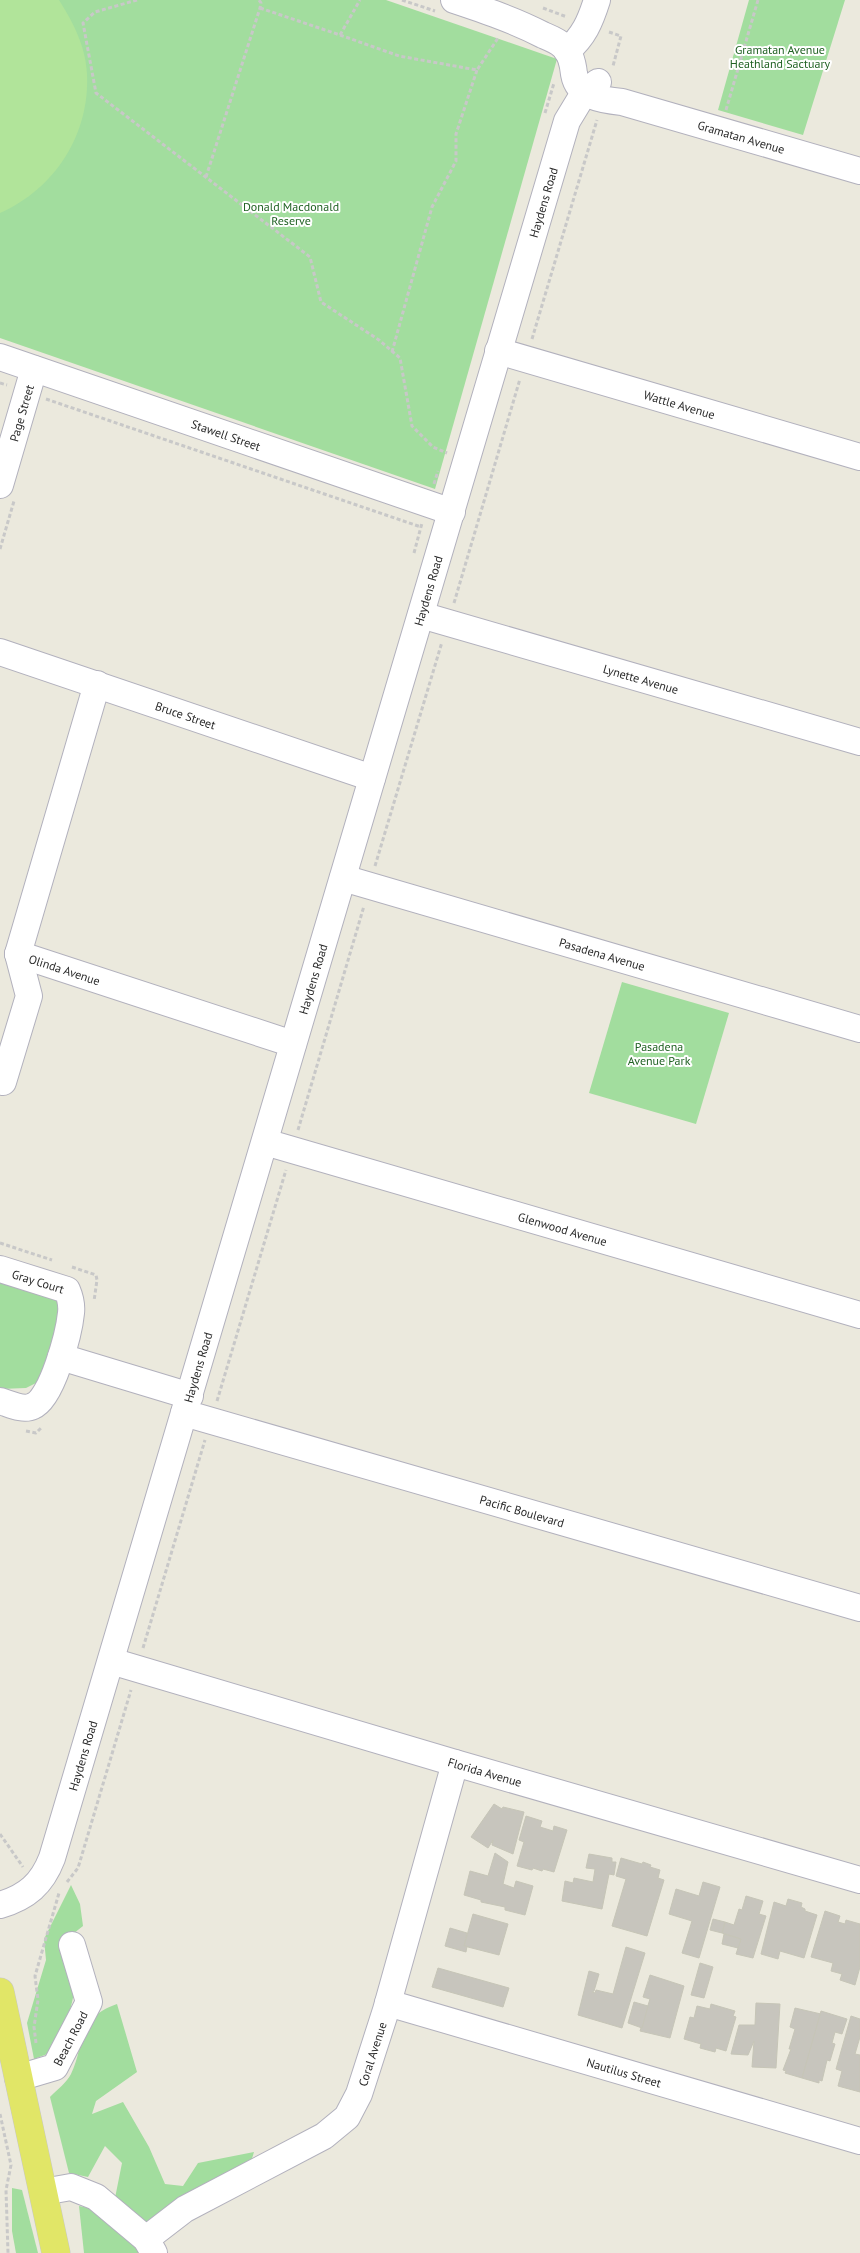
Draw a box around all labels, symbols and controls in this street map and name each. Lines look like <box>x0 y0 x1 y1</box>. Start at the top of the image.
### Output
park label: Gramatan Avenue Heathland Sactuary <box>730 42 831 71</box>
street label: Gramatan Avenue <box>696 117 787 156</box>
street label: Haydens Road <box>525 165 560 239</box>
park label: Donald Macdonald Reserve <box>243 199 339 228</box>
street label: Page Street <box>6 383 37 443</box>
street label: Wattle Avenue <box>642 387 717 422</box>
street label: Stawell Street <box>190 416 263 453</box>
street label: Haydens Road <box>410 554 445 628</box>
street label: Lynette Avenue <box>602 661 680 697</box>
street label: Bruce Street <box>154 698 218 732</box>
street label: Pasadena Avenue <box>557 934 647 973</box>
street label: Haydens Road <box>295 942 330 1016</box>
street label: Olinda Avenue <box>27 951 102 988</box>
park label: Pasadena Avenue Park <box>628 1039 691 1068</box>
street label: Glenwood Avenue <box>516 1209 609 1249</box>
street label: Gray Court <box>10 1266 66 1296</box>
street label: Haydens Road <box>180 1330 215 1404</box>
street label: Pacific Boulevard <box>478 1491 566 1530</box>
street label: Haydens Road <box>65 1719 100 1792</box>
street label: Florida Avenue <box>446 1754 524 1789</box>
street label: Beach Road <box>50 2008 91 2068</box>
street label: Coral Avenue <box>354 2020 389 2088</box>
street label: Nautilus Street <box>585 2054 663 2090</box>

